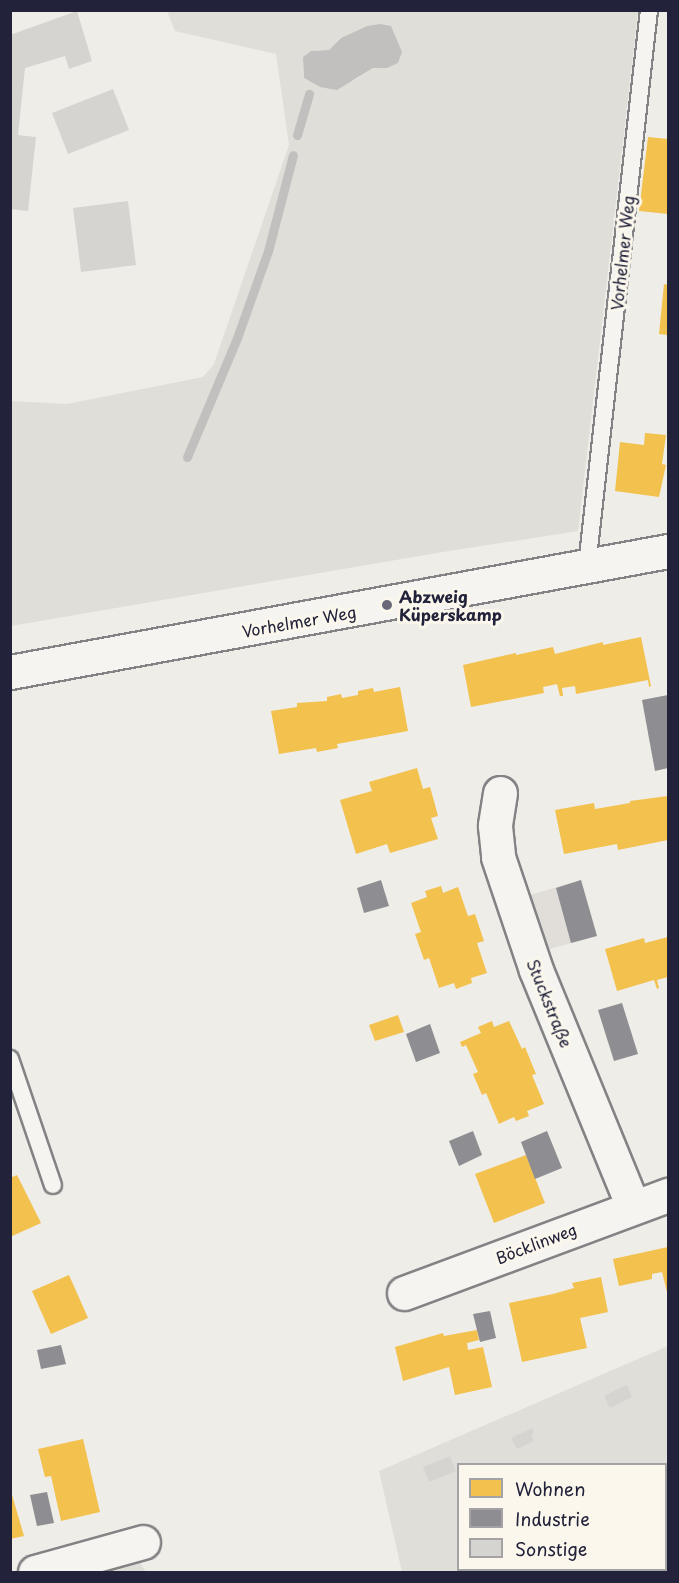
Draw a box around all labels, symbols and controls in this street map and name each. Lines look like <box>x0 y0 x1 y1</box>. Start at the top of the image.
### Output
street label: Vorhelmer Weg <box>606 194 638 312</box>
place label: Abzweig Küperskamp <box>399 586 502 624</box>
marker: Abzweig Küperskamp <box>380 598 394 612</box>
street label: Vorhelmer Weg <box>240 601 358 641</box>
street label: Stuckstraße <box>524 956 576 1050</box>
street label: Böcklinweg <box>493 1219 579 1267</box>
legend <box>457 1463 667 1571</box>
text: Wohnen <box>515 1475 586 1502</box>
text: Industrie <box>515 1505 590 1532</box>
text: Sonstige <box>515 1535 587 1562</box>

